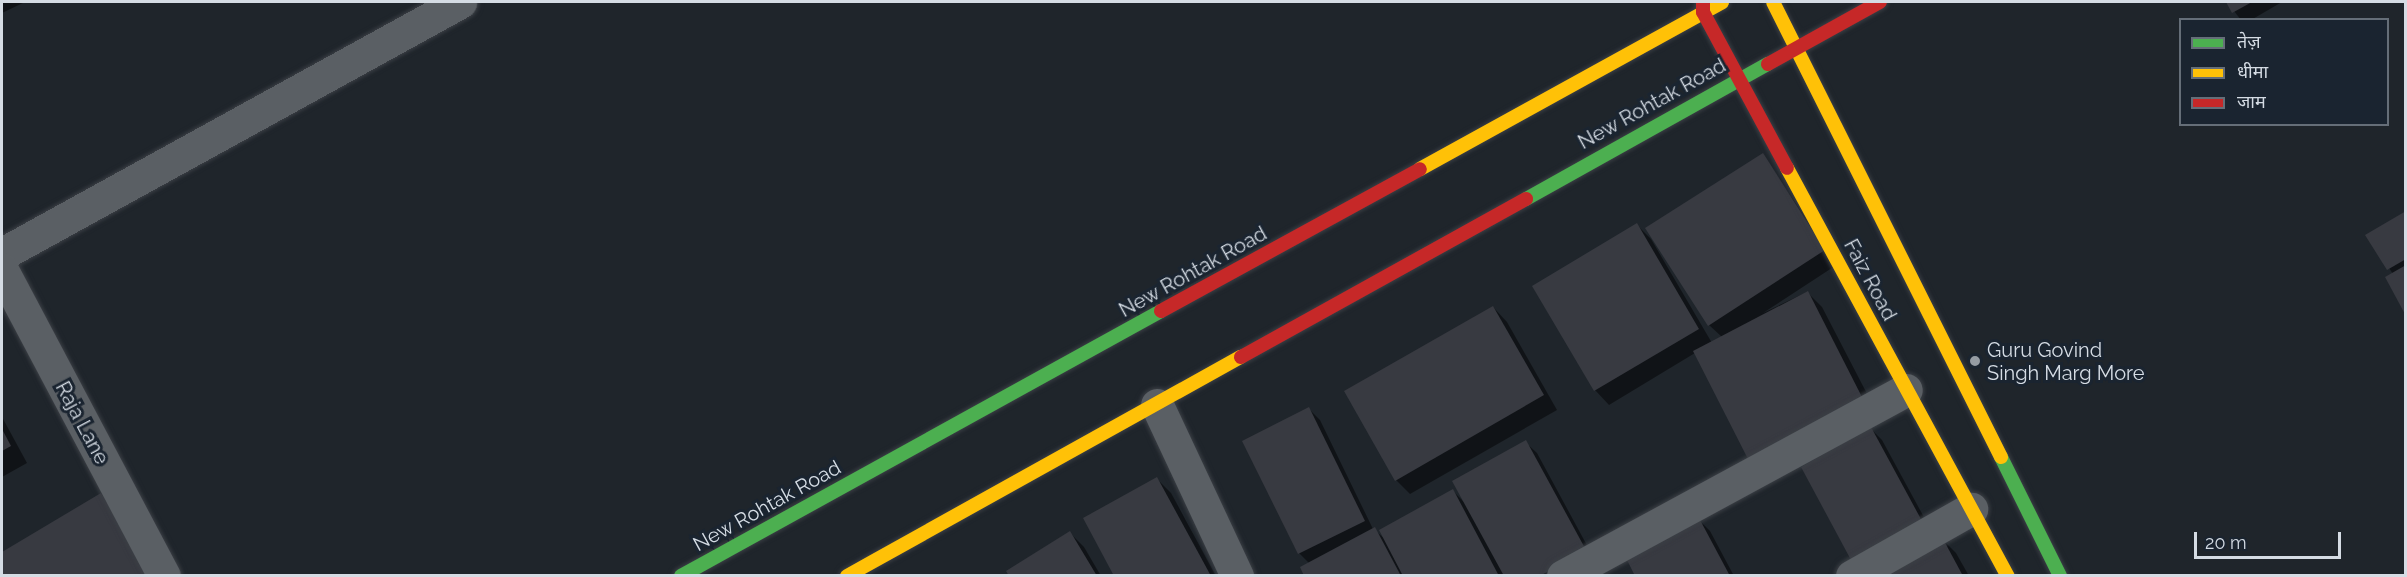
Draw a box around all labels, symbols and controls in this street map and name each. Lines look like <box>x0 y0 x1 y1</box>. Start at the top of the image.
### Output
legend <box>2179 18 2389 126</box>
text: तेज़ <box>2237 31 2261 52</box>
street label: New Rohtak Road <box>1574 53 1730 155</box>
text: धीमा <box>2237 61 2268 82</box>
text: जाम <box>2237 91 2266 112</box>
street label: New Rohtak Road <box>1115 221 1271 323</box>
street label: Faiz Road <box>1839 235 1901 325</box>
place label: Guru Govind Singh Marg More <box>1987 338 2145 385</box>
marker: Guru Govind Singh Marg More <box>1968 354 1982 368</box>
street label: Raja Lane <box>50 378 114 468</box>
street label: New Rohtak Road <box>689 455 845 557</box>
scale bar <box>2197 520 2344 558</box>
text: 20 m <box>2205 532 2247 553</box>

